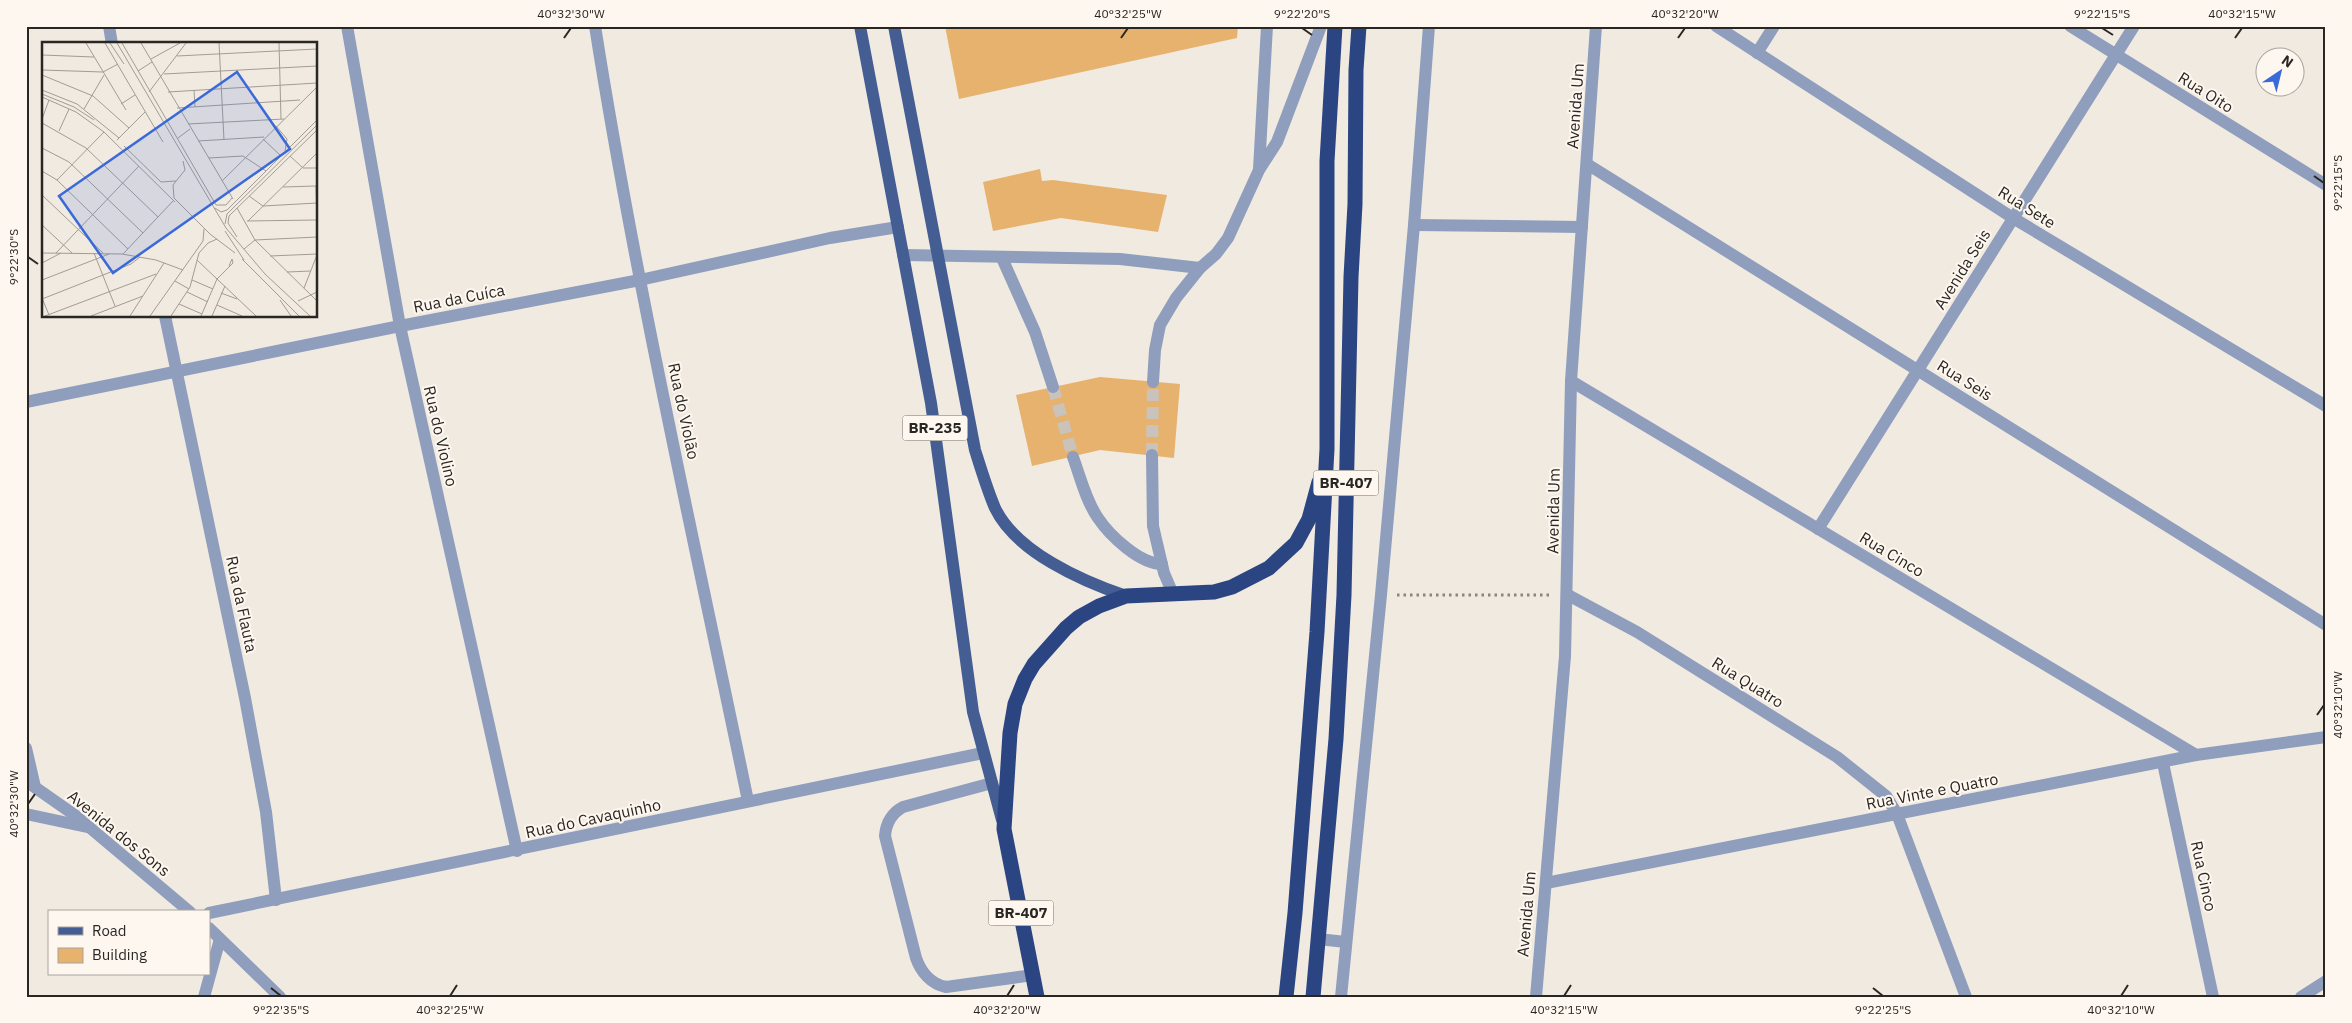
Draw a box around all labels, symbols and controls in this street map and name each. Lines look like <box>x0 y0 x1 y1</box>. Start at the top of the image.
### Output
text: 40°32'30"W <box>537 6 605 21</box>
text: 40°32'25"W <box>1094 6 1162 21</box>
text: 9°22'20"S <box>1274 6 1330 21</box>
text: 40°32'20"W <box>1651 6 1719 21</box>
text: 9°22'15"S <box>2074 6 2130 21</box>
text: 40°32'15"W <box>2208 6 2276 21</box>
inset map <box>42 42 318 318</box>
north arrow <box>2254 48 2304 98</box>
text: N <box>2278 51 2297 72</box>
street label: Avenida Um <box>1562 62 1588 150</box>
street label: Rua Oito <box>2175 67 2237 117</box>
text: 9°22'15"S <box>2330 155 2345 211</box>
street label: Rua Sete <box>1995 182 2060 233</box>
street label: Avenida Seis <box>1929 225 1995 313</box>
text: 9°22'30"S <box>6 229 21 285</box>
street label: Rua da Cuíca <box>412 279 507 317</box>
street label: Rua Seis <box>1934 355 1996 405</box>
street label: Rua do Violão <box>664 361 704 461</box>
street label: Rua do Violino <box>420 384 462 488</box>
road number: BR-235 <box>902 416 968 440</box>
street label: Avenida Um <box>1542 468 1564 554</box>
road number: BR-407 <box>1314 470 1378 496</box>
street label: Rua Cinco <box>1856 527 1928 581</box>
street label: Rua da Flauta <box>222 554 262 655</box>
street label: Rua Quatro <box>1708 652 1788 712</box>
text: 40°32'10"W <box>2330 671 2345 739</box>
street label: Rua Vinte e Quatro <box>1864 768 2000 814</box>
text: 40°32'30"W <box>6 770 21 838</box>
street label: Avenida dos Sons <box>64 786 174 880</box>
street label: Rua do Cavaquinho <box>524 794 663 842</box>
street label: Rua Cinco <box>2187 839 2221 913</box>
street label: Avenida Um <box>1512 870 1540 958</box>
road number: BR-407 <box>988 900 1054 926</box>
legend <box>48 910 210 976</box>
text: Road <box>92 921 127 940</box>
text: Building <box>92 945 147 964</box>
text: 9°22'35"S <box>253 1002 309 1017</box>
text: 40°32'25"W <box>416 1002 484 1017</box>
text: 40°32'20"W <box>973 1002 1041 1017</box>
text: 40°32'15"W <box>1530 1002 1598 1017</box>
text: 9°22'25"S <box>1855 1002 1911 1017</box>
text: 40°32'10"W <box>2087 1002 2155 1017</box>

